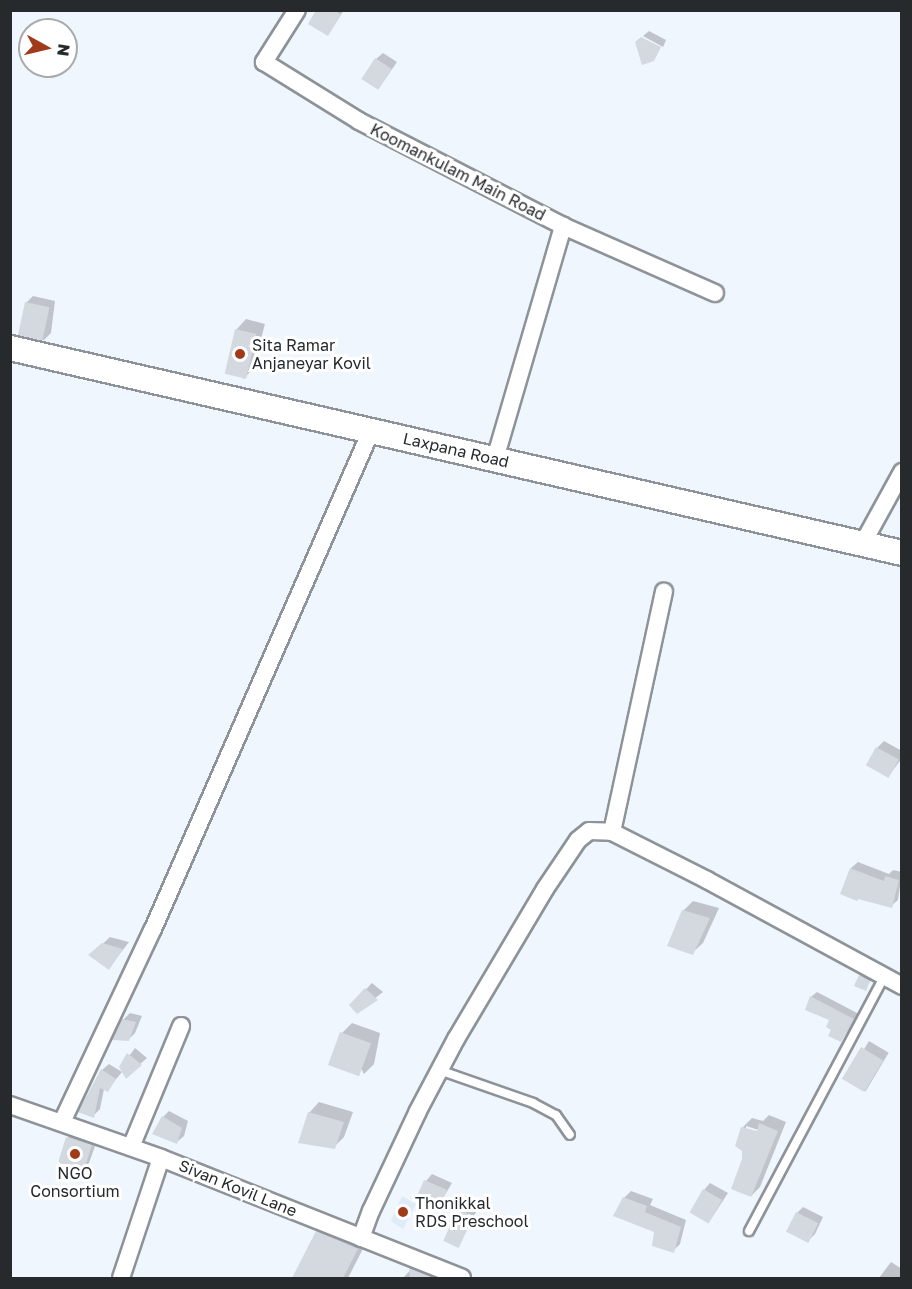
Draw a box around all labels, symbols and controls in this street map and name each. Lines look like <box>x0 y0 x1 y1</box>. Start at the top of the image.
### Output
north arrow <box>18 18 78 78</box>
text: N <box>53 43 75 58</box>
street label: Koomankulam Main Road <box>367 119 549 225</box>
place label: Sita Ramar Anjaneyar Kovil <box>252 335 371 373</box>
marker: Sita Ramar Anjaneyar Kovil <box>233 347 247 361</box>
street label: Laxpana Road <box>401 428 511 472</box>
marker: NGO Consortium <box>68 1147 82 1161</box>
street label: Sivan Kovil Lane <box>176 1156 300 1220</box>
place label: NGO Consortium <box>30 1163 120 1201</box>
place label: Thonikkal RDS Preschool <box>415 1193 529 1231</box>
marker: Thonikkal RDS Preschool <box>396 1205 410 1219</box>

